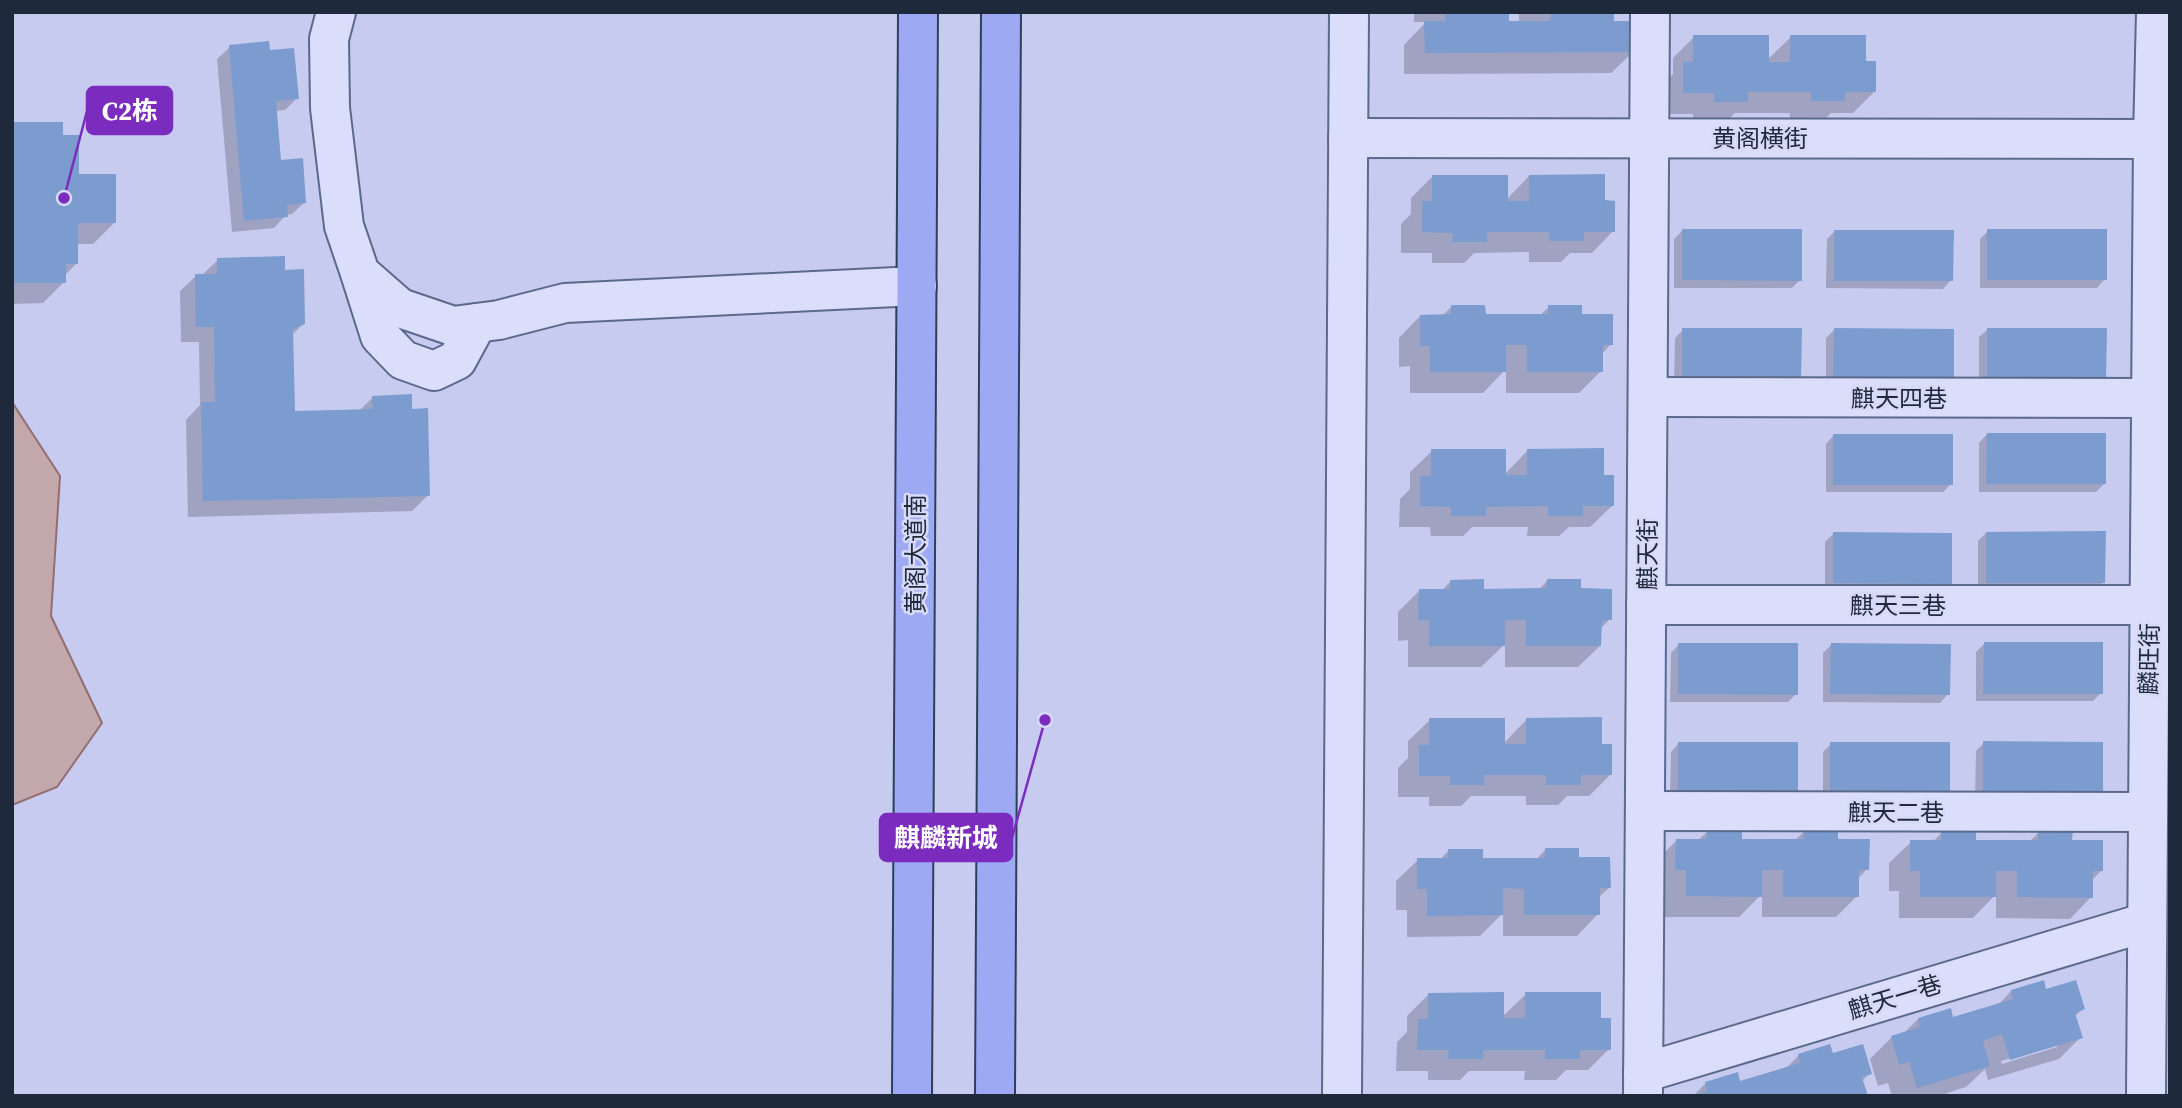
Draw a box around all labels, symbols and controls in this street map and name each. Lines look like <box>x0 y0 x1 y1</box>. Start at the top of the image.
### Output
callout: C2栋 <box>87 87 172 134</box>
text: C2栋 <box>102 93 158 129</box>
street label: 黄阁横街 <box>1712 122 1808 155</box>
street label: 麒天四巷 <box>1851 382 1947 415</box>
street label: 黄阁大道南 <box>899 494 932 614</box>
street label: 麒天街 <box>1631 518 1664 590</box>
street label: 麒天三巷 <box>1850 589 1946 622</box>
street label: 麟旺街 <box>2132 623 2166 695</box>
street label: 麒天二巷 <box>1848 796 1944 829</box>
callout: 麒麟新城 <box>880 814 1012 861</box>
text: 麒麟新城 <box>894 820 998 856</box>
street label: 麒天一巷 <box>1844 967 1946 1027</box>

